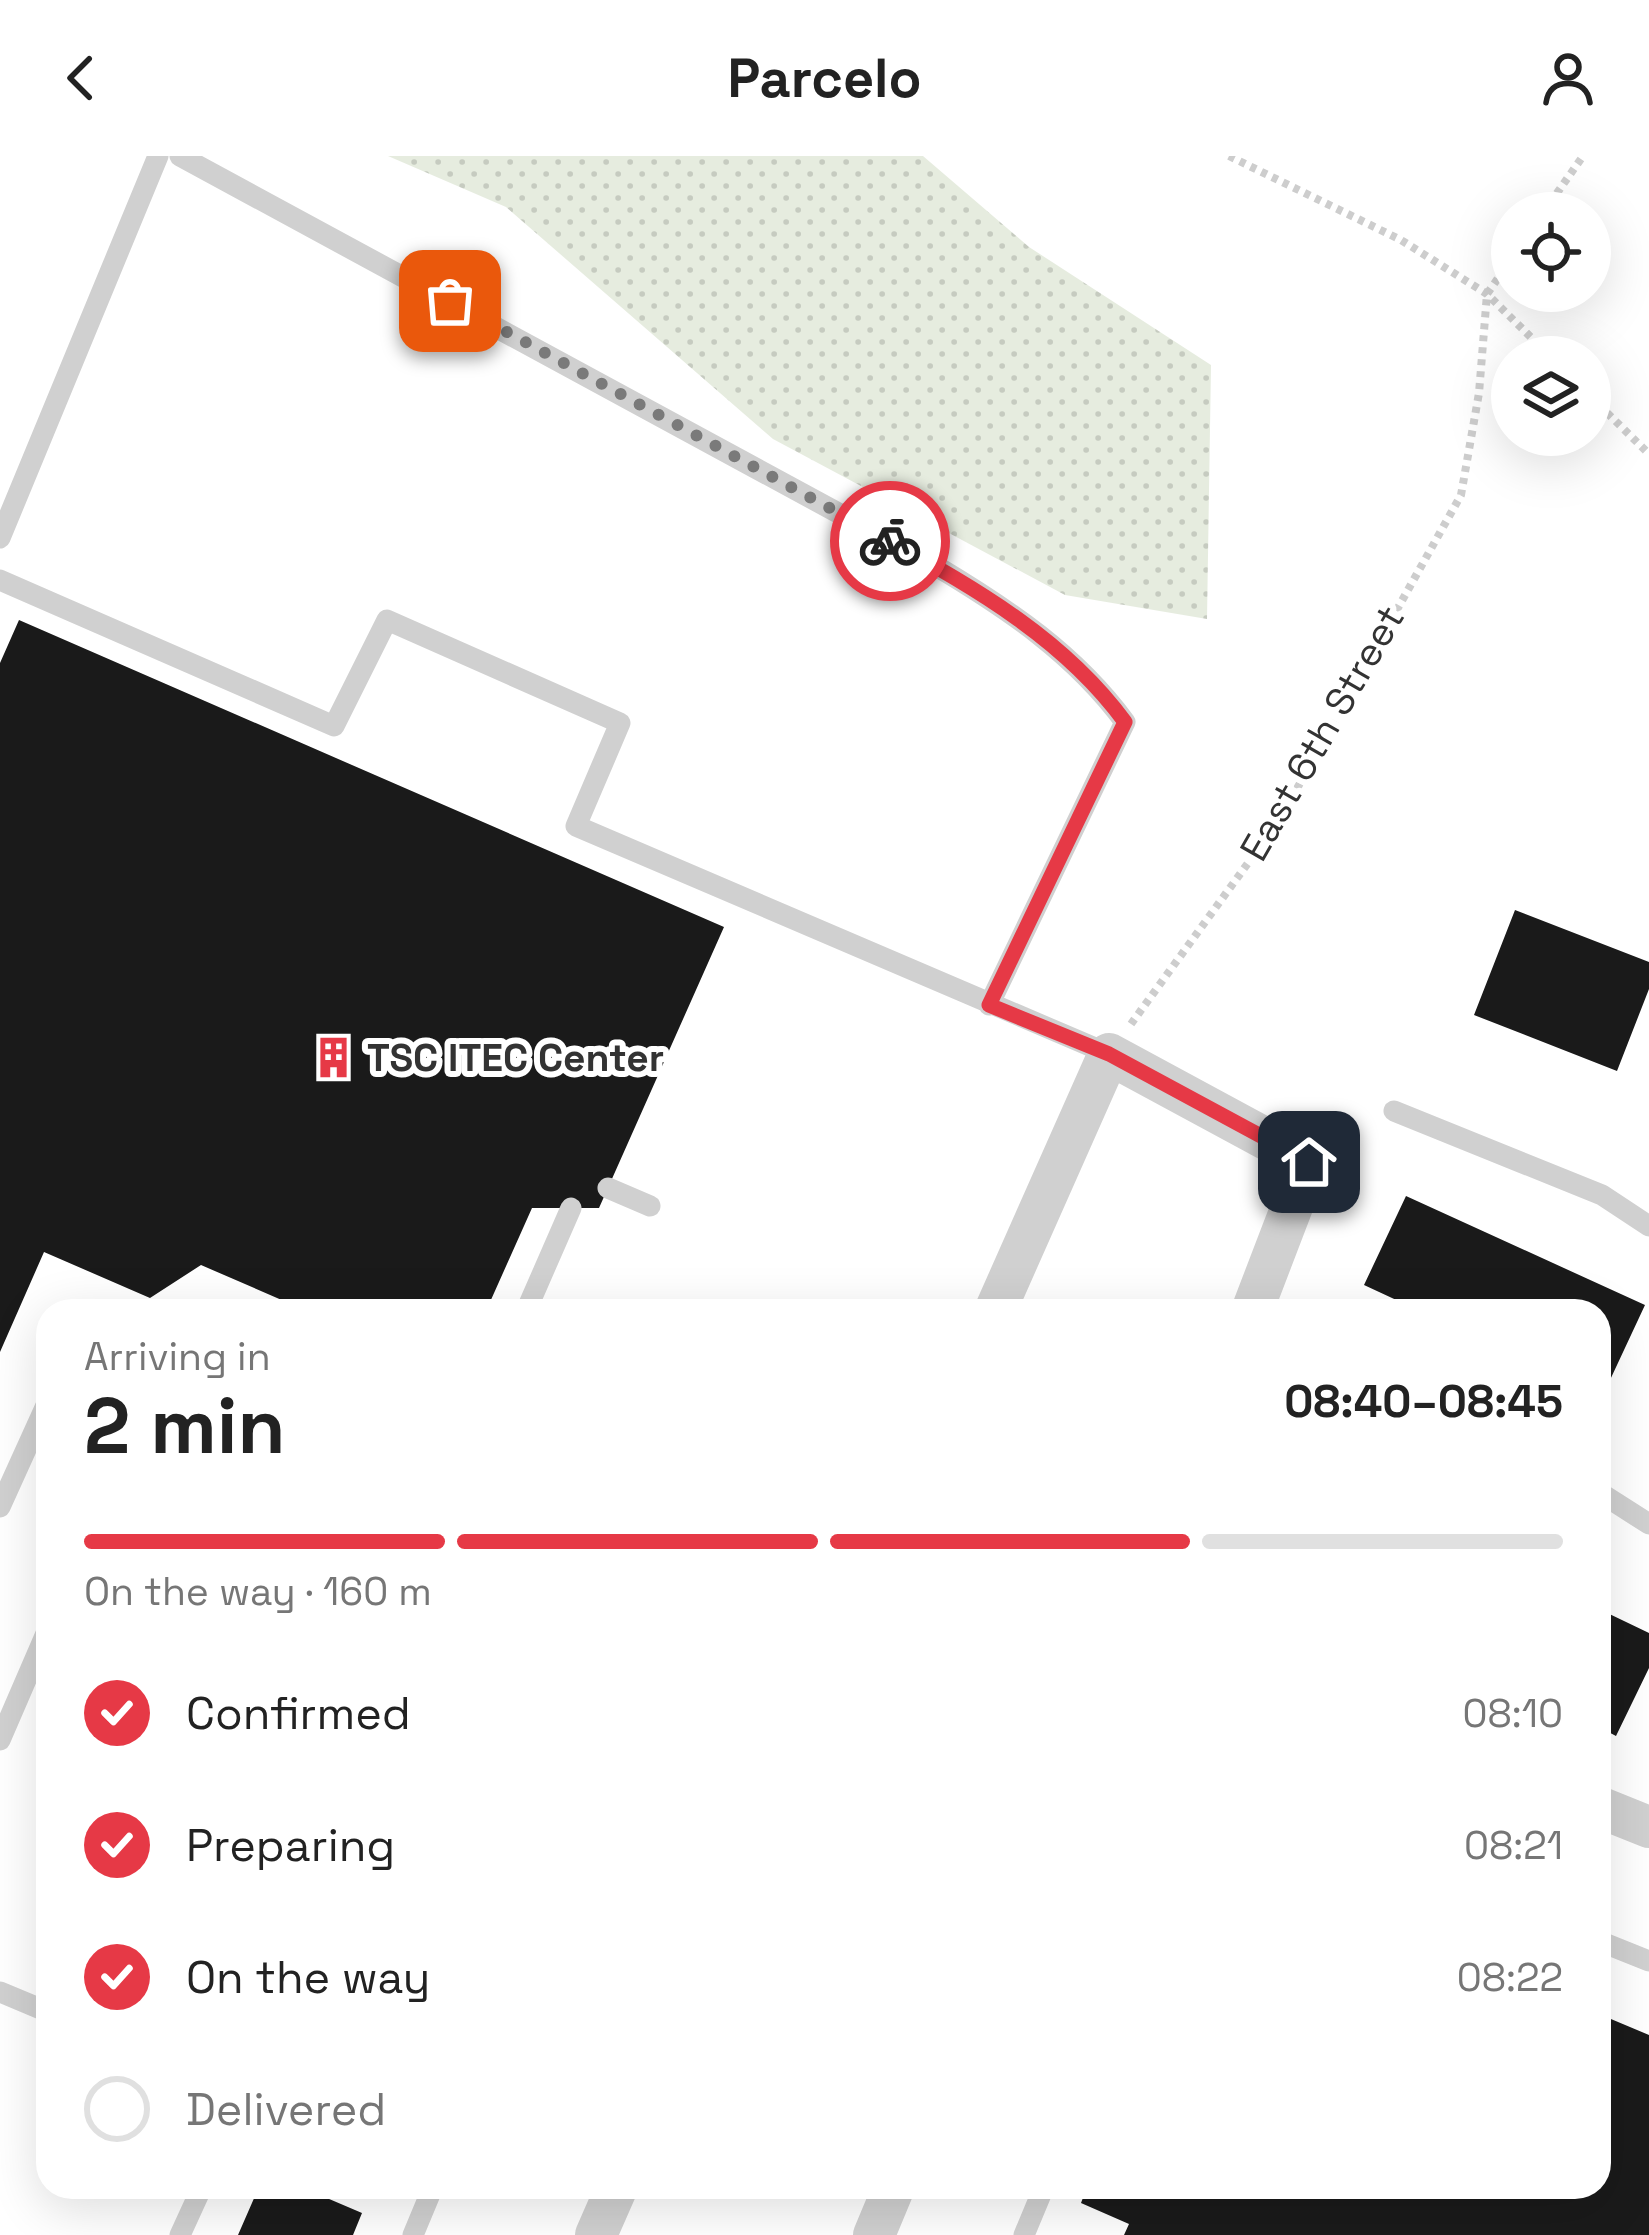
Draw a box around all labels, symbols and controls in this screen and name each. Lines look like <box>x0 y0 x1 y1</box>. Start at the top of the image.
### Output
text: Parcelo <box>728 44 921 113</box>
icon: back <box>48 45 114 111</box>
icon: person <box>1535 45 1601 111</box>
map controls <box>1491 192 1611 456</box>
button: locate <box>1491 192 1611 312</box>
pin <box>399 250 501 352</box>
icon: bag <box>417 268 483 334</box>
button: layers <box>1491 336 1611 456</box>
courier <box>830 481 950 601</box>
icon: bike <box>857 508 923 574</box>
street label: East 6th Street <box>1229 596 1415 870</box>
place label: TSC ITEC Center <box>367 1033 664 1082</box>
building icon: TSC ITEC Center <box>310 1034 356 1080</box>
pin <box>1258 1111 1360 1213</box>
icon: home <box>1276 1129 1342 1195</box>
text: Arriving in <box>84 1332 271 1381</box>
text: 08:40–08:45 <box>1284 1373 1563 1430</box>
text: 2 min <box>84 1376 286 1476</box>
text: On the way · 160 m <box>84 1567 432 1616</box>
icon: check <box>84 1680 150 1746</box>
text: Confirmed <box>186 1685 411 1742</box>
text: 08:10 <box>1463 1689 1563 1738</box>
icon: check <box>84 1812 150 1878</box>
text: Preparing <box>186 1817 395 1874</box>
text: 08:21 <box>1464 1821 1563 1870</box>
icon: check <box>84 1944 150 2010</box>
text: On the way <box>186 1949 430 2006</box>
text: 08:22 <box>1457 1953 1563 2002</box>
text: Delivered <box>186 2081 386 2138</box>

